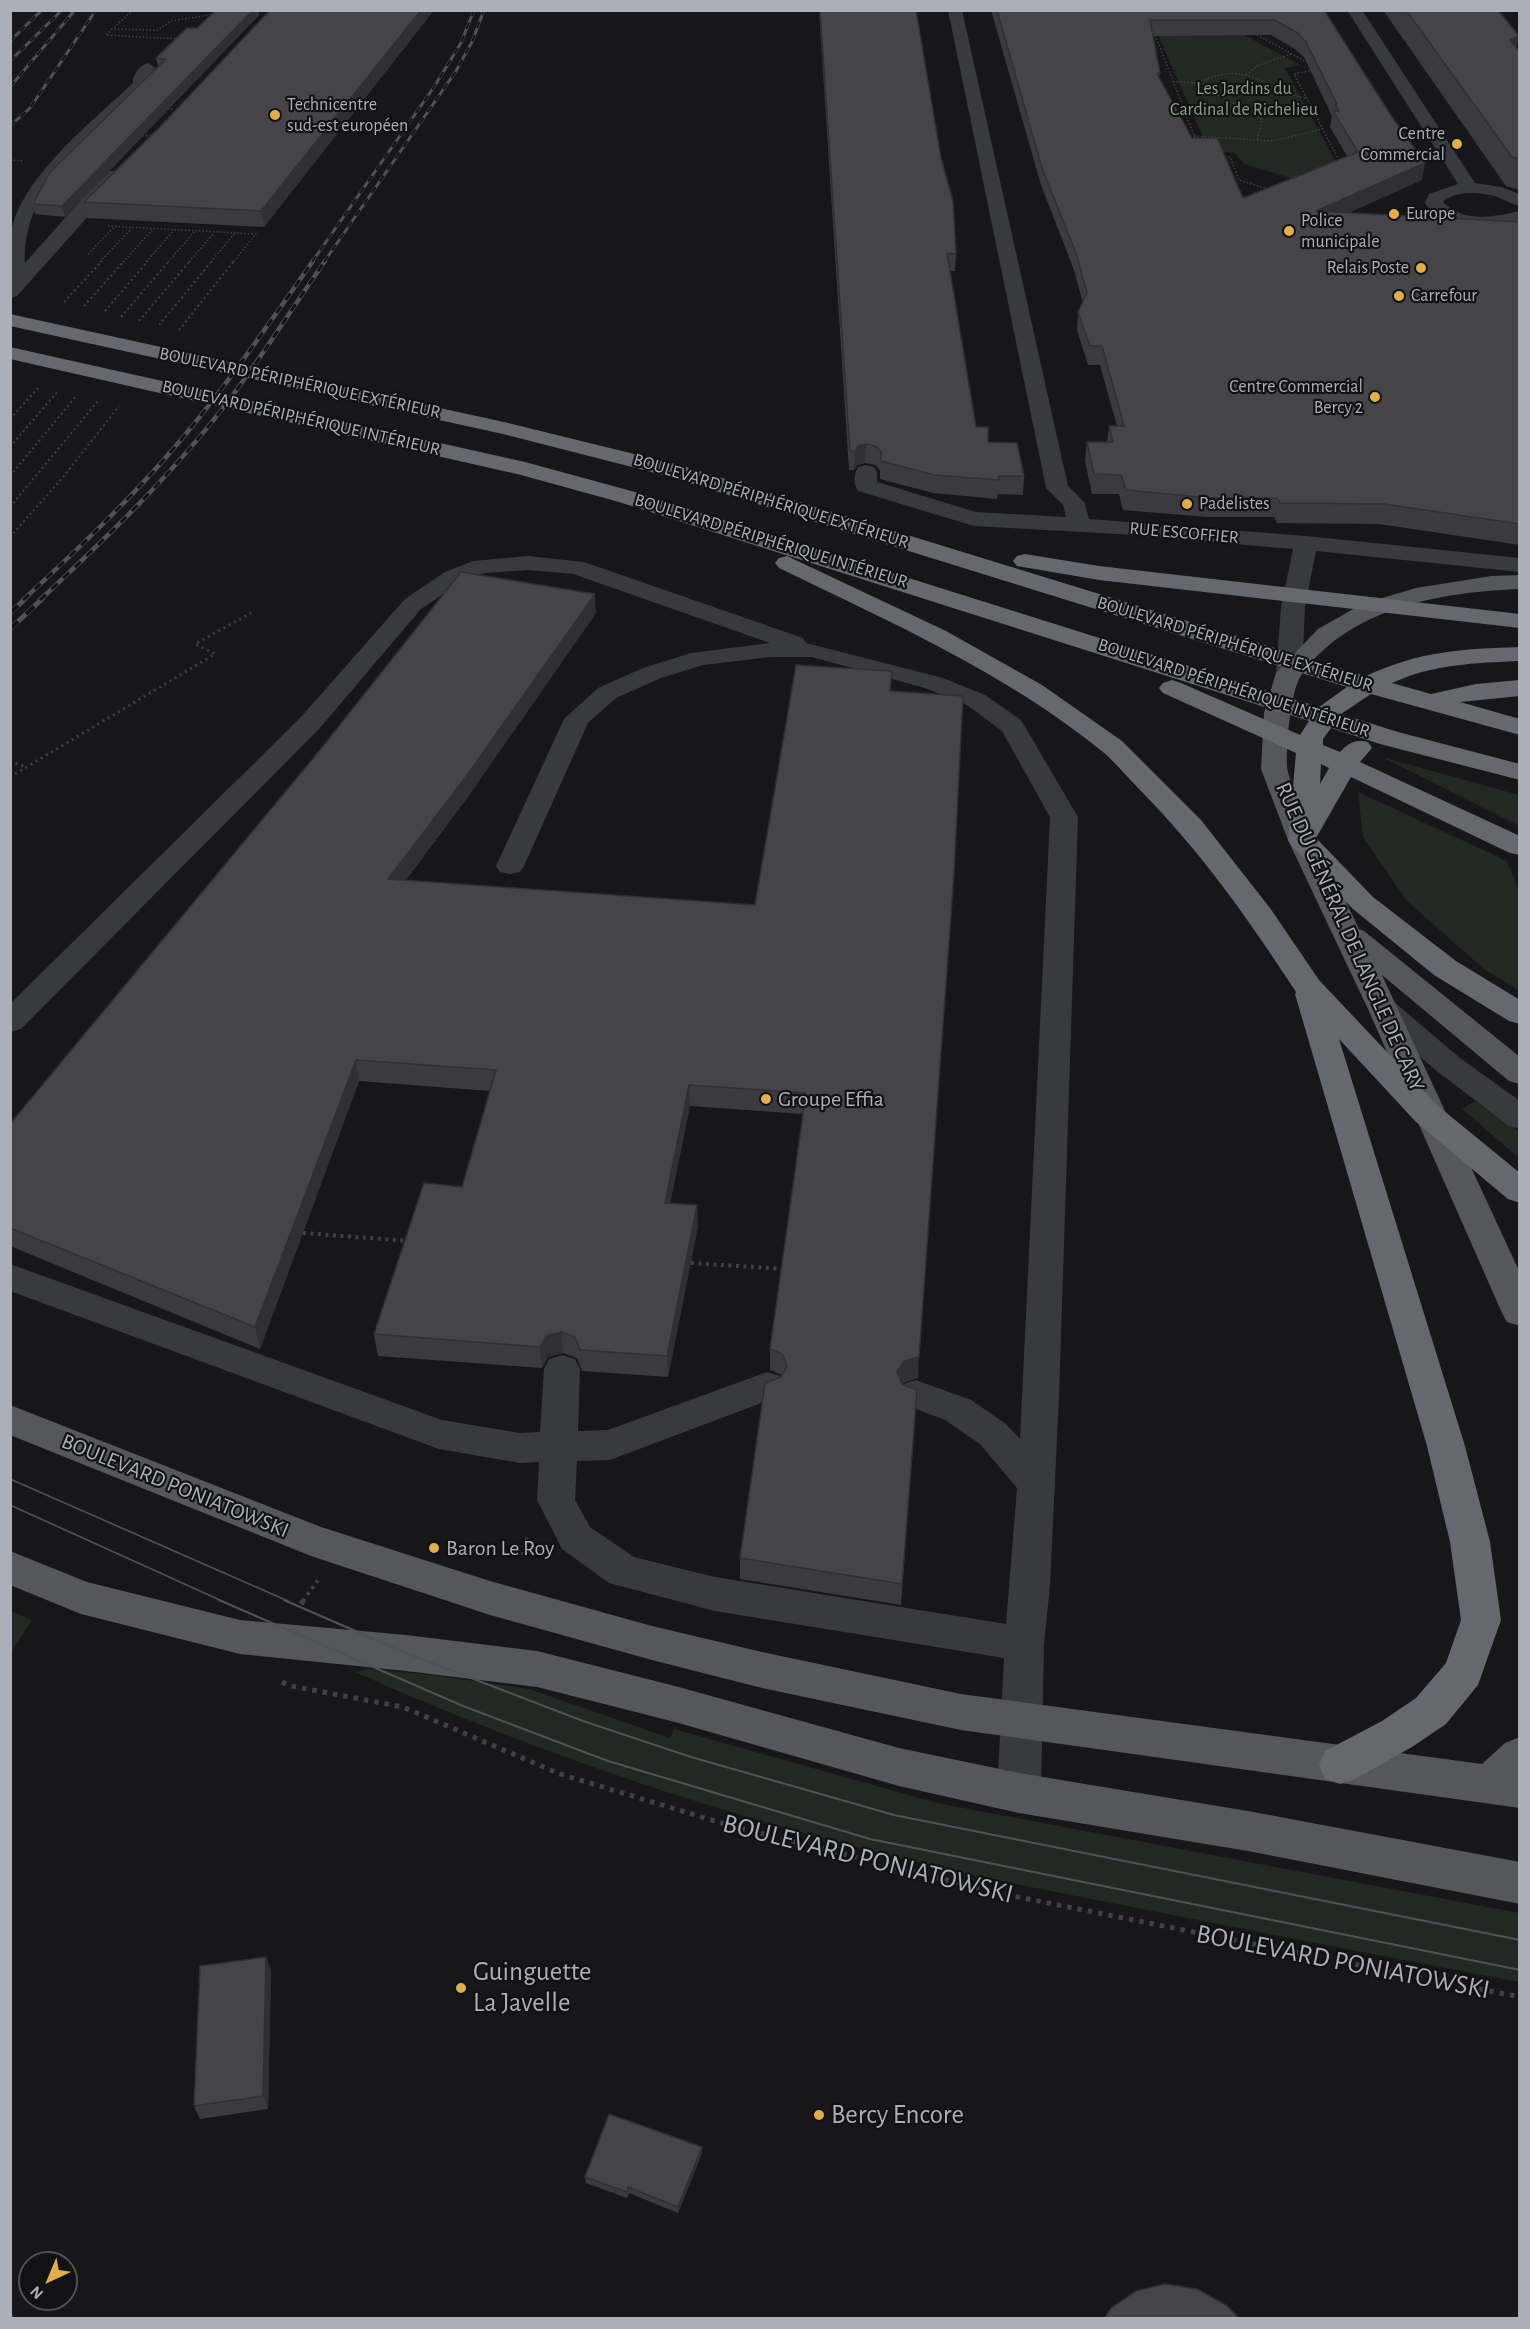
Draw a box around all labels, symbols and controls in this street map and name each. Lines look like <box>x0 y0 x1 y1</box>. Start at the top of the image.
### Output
park label: Les Jardins du Cardinal de Richelieu <box>1170 78 1318 121</box>
place label: Technicentre sud-est européen <box>287 94 408 136</box>
marker: Technicentre sud-est européen <box>268 108 282 122</box>
place label: Centre Commercial <box>1361 123 1445 166</box>
marker: Centre Commercial <box>1450 137 1464 151</box>
place label: Europe <box>1406 203 1455 225</box>
marker: Europe <box>1387 207 1401 221</box>
place label: Police municipale <box>1301 210 1380 252</box>
marker: Police municipale <box>1282 224 1296 238</box>
place label: Relais Poste <box>1327 257 1409 279</box>
marker: Relais Poste <box>1414 261 1428 275</box>
place label: Carrefour <box>1411 285 1477 307</box>
marker: Carrefour <box>1392 289 1406 303</box>
street label: BOULEVARD PÉRIPHÉRIQUE EXTÉRIEUR <box>158 343 442 423</box>
street label: BOULEVARD PÉRIPHÉRIQUE INTÉRIEUR <box>160 375 442 461</box>
place label: Centre Commercial Bercy 2 <box>1229 376 1363 418</box>
marker: Centre Commercial Bercy 2 <box>1368 390 1382 404</box>
street label: BOULEVARD PÉRIPHÉRIQUE EXTÉRIEUR <box>631 449 911 553</box>
street label: BOULEVARD PÉRIPHÉRIQUE INTÉRIEUR <box>632 489 910 593</box>
place label: Padelistes <box>1199 493 1270 515</box>
marker: Padelistes <box>1180 497 1194 511</box>
street label: RUE ESCOFFIER <box>1128 517 1240 549</box>
street label: BOULEVARD PÉRIPHÉRIQUE EXTÉRIEUR <box>1095 592 1375 696</box>
street label: BOULEVARD PÉRIPHÉRIQUE INTÉRIEUR <box>1095 634 1373 742</box>
street label: RUE DU GÉNÉRAL DE LANGLE DE CARY <box>1270 778 1430 1096</box>
place label: Groupe Effia <box>778 1086 884 1112</box>
marker: Groupe Effia <box>759 1092 773 1106</box>
street label: BOULEVARD PONIATOWSKI <box>57 1428 293 1544</box>
place label: Baron Le Roy <box>446 1535 554 1561</box>
marker: Baron Le Roy <box>427 1541 441 1555</box>
street label: BOULEVARD PONIATOWSKI <box>719 1807 1017 1911</box>
street label: BOULEVARD PONIATOWSKI <box>1194 1918 1492 2006</box>
place label: Guinguette La Javelle <box>473 1956 592 2019</box>
marker: Guinguette La Javelle <box>454 1981 468 1995</box>
place label: Bercy Encore <box>831 2099 964 2131</box>
marker: Bercy Encore <box>812 2108 826 2122</box>
north arrow <box>18 2251 78 2311</box>
text: N <box>27 2283 46 2302</box>

